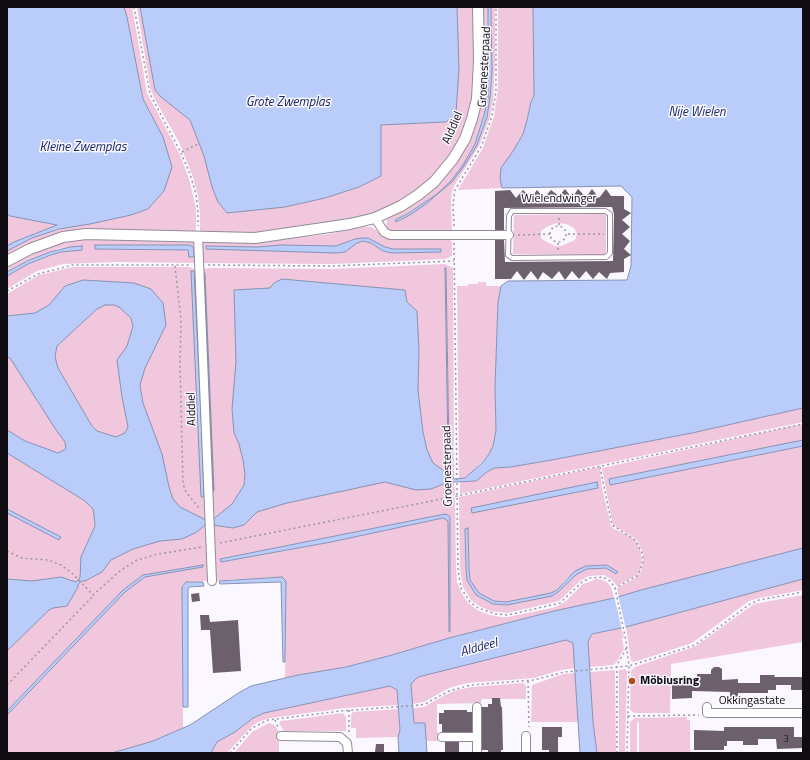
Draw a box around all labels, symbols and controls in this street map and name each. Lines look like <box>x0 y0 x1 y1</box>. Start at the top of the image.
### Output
street label: Groenesterpaad <box>476 26 494 108</box>
water label: Grote Zwemplas <box>246 95 330 111</box>
water label: Nije Wielen <box>668 105 726 121</box>
street label: Alddiel <box>440 110 466 146</box>
water label: Kleine Zwemplas <box>40 140 126 156</box>
street label: Wielendwinger <box>521 192 597 206</box>
street label: Alddiel <box>184 392 200 426</box>
street label: Groenesterpaad <box>440 425 456 507</box>
water label: Alddeel <box>459 636 499 660</box>
place label: Möbiusring <box>640 674 699 688</box>
marker: Möbiusring <box>627 676 637 686</box>
street label: Okkingastate <box>719 694 785 708</box>
house number: 3 <box>783 734 789 746</box>

